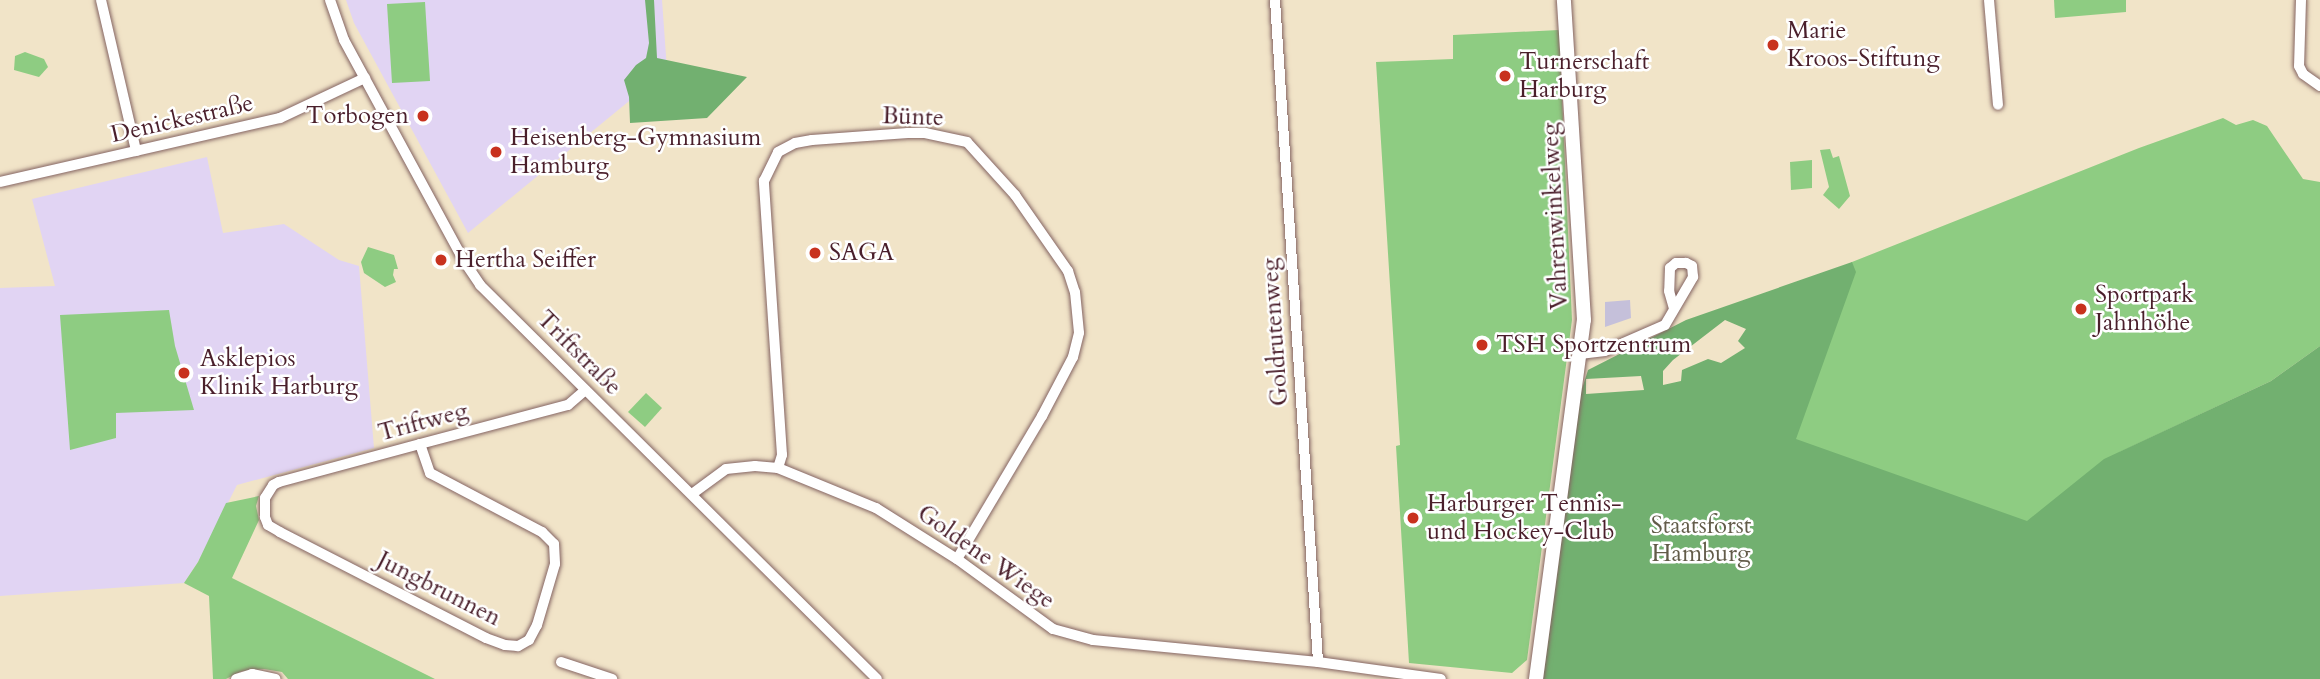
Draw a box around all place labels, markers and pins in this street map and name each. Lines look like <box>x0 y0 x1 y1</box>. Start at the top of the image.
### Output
place label: Marie Kroos-Stiftung <box>1787 17 1940 73</box>
marker: Marie Kroos-Stiftung <box>1765 37 1781 53</box>
place label: Turnerschaft Harburg <box>1519 48 1649 104</box>
marker: Turnerschaft Harburg <box>1497 68 1513 84</box>
place label: Torbogen <box>306 102 409 130</box>
marker: Torbogen <box>415 108 431 124</box>
place label: Heisenberg-Gymnasium Hamburg <box>510 124 761 180</box>
marker: Heisenberg-Gymnasium Hamburg <box>488 144 504 160</box>
place label: SAGA <box>829 239 894 267</box>
marker: SAGA <box>807 245 823 261</box>
place label: Hertha Seiffer <box>455 246 596 274</box>
marker: Hertha Seiffer <box>433 252 449 268</box>
place label: Sportpark Jahnhöhe <box>2095 281 2194 337</box>
marker: Sportpark Jahnhöhe <box>2073 301 2089 317</box>
place label: TSH Sportzentrum <box>1496 331 1691 359</box>
marker: TSH Sportzentrum <box>1474 337 1490 353</box>
place label: Asklepios Klinik Harburg <box>200 345 358 401</box>
marker: Asklepios Klinik Harburg <box>174 363 194 383</box>
place label: Harburger Tennis- und Hockey-Club <box>1427 490 1622 546</box>
marker: Harburger Tennis- und Hockey-Club <box>1405 510 1421 526</box>

